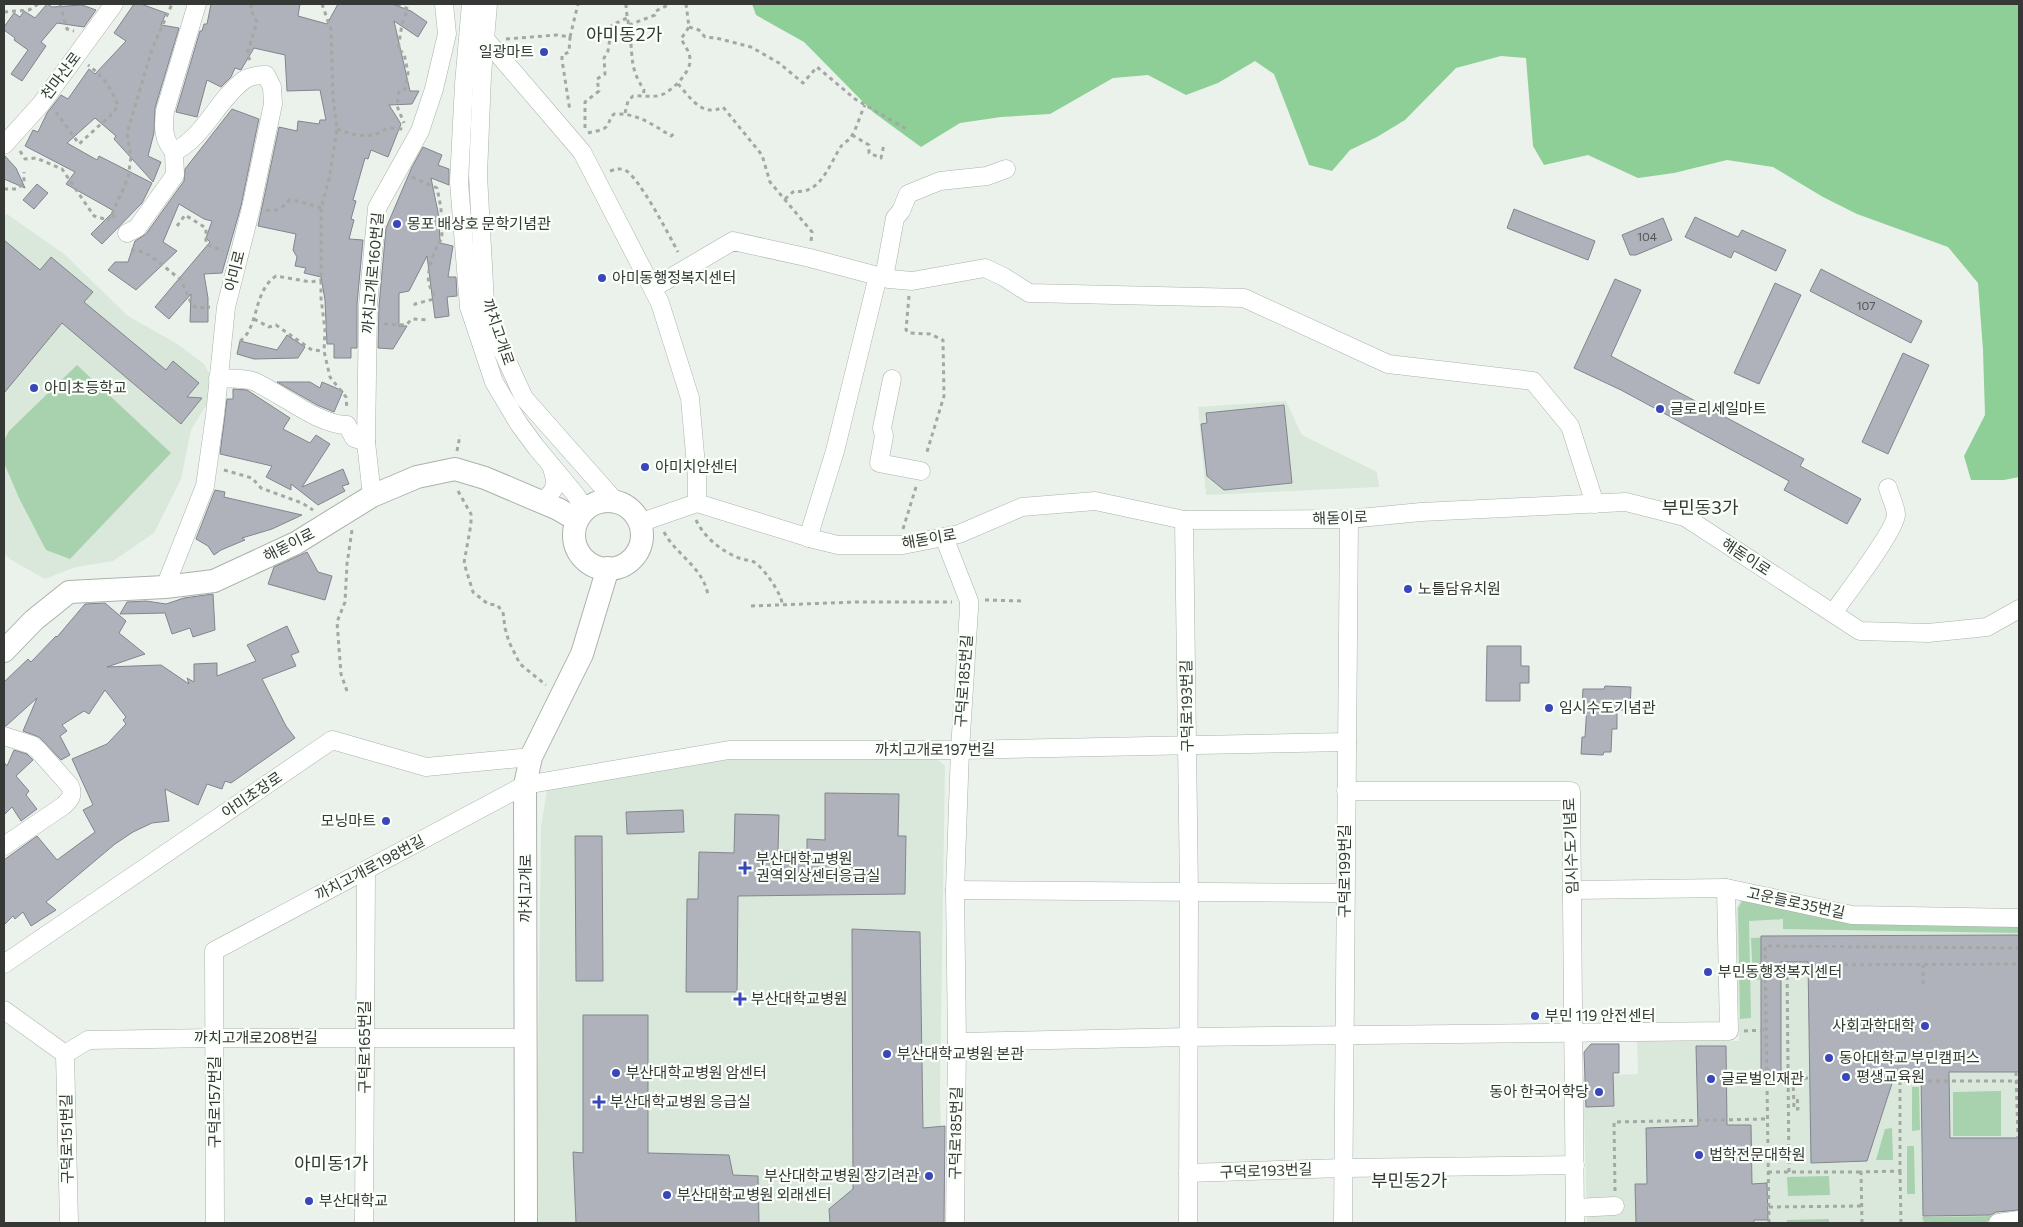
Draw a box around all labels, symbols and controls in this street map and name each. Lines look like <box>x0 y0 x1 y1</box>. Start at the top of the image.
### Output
district label: 아미동2가 <box>586 23 663 45</box>
place label: 일광마트 <box>479 42 534 60</box>
marker: 일광마트 <box>538 46 550 58</box>
street label: 천마산로 <box>36 48 84 103</box>
street label: 까치고개로160번길 <box>358 211 386 334</box>
place label: 몽포 배상호 문학기념관 <box>407 214 551 232</box>
marker: 몽포 배상호 문학기념관 <box>391 218 403 230</box>
house number: 104 <box>1637 229 1657 243</box>
street label: 아미로 <box>220 248 248 293</box>
place label: 아미동행정복지센터 <box>612 268 736 286</box>
marker: 아미동행정복지센터 <box>596 272 608 284</box>
street label: 까치고개로 <box>479 296 519 367</box>
house number: 107 <box>1856 298 1876 312</box>
place label: 아미초등학교 <box>44 378 127 396</box>
marker: 아미초등학교 <box>28 382 40 394</box>
place label: 글로리세일마트 <box>1670 399 1767 417</box>
marker: 글로리세일마트 <box>1654 403 1666 415</box>
place label: 아미치안센터 <box>655 457 738 475</box>
marker: 아미치안센터 <box>639 461 651 473</box>
district label: 부민동3가 <box>1662 496 1739 518</box>
street label: 해돋이로 <box>1312 507 1368 527</box>
street label: 해돋이로 <box>260 524 317 565</box>
street label: 해돋이로 <box>900 524 958 552</box>
street label: 해돋이로 <box>1718 534 1775 579</box>
place label: 노틀담유치원 <box>1418 579 1501 597</box>
marker: 노틀담유치원 <box>1402 583 1414 595</box>
street label: 구덕로185번길 <box>951 634 975 728</box>
street label: 구덕로193번길 <box>1176 659 1196 753</box>
place label: 임시수도기념관 <box>1559 698 1656 716</box>
marker: 임시수도기념관 <box>1543 702 1555 714</box>
street label: 까치고개로197번길 <box>875 740 995 758</box>
street label: 아미초장로 <box>218 767 285 821</box>
street label: 임시수도기념로 <box>1559 797 1581 895</box>
place label: 모닝마트 <box>321 811 376 829</box>
marker: 모닝마트 <box>380 815 392 827</box>
street label: 구덕로199번길 <box>1335 824 1353 918</box>
street label: 까치고개로198번길 <box>312 831 427 904</box>
place label: 부산대학교병원 권역외상센터응급실 <box>756 849 880 884</box>
street label: 까치고개로 <box>516 853 534 923</box>
marker: 부산대학교병원 권역외상센터응급실 <box>738 861 752 875</box>
street label: 고운들로35번길 <box>1745 883 1847 921</box>
place label: 부민동행정복지센터 <box>1718 962 1842 980</box>
marker: 부민동행정복지센터 <box>1702 966 1714 978</box>
place label: 부산대학교병원 <box>751 989 848 1007</box>
marker: 부산대학교병원 <box>733 992 747 1006</box>
street label: 구덕로165번길 <box>355 1000 373 1094</box>
place label: 부민 119 안전센터 <box>1545 1006 1655 1024</box>
marker: 부민 119 안전센터 <box>1529 1010 1541 1022</box>
place label: 사회과학대학 <box>1832 1016 1915 1034</box>
marker: 사회과학대학 <box>1919 1020 1931 1032</box>
street label: 까치고개로208번길 <box>194 1028 318 1046</box>
place label: 부산대학교병원 본관 <box>897 1044 1024 1062</box>
marker: 부산대학교병원 본관 <box>881 1048 893 1060</box>
place label: 동아대학교 부민캠퍼스 <box>1839 1048 1980 1066</box>
marker: 동아대학교 부민캠퍼스 <box>1823 1052 1835 1064</box>
street label: 구덕로157번길 <box>205 1056 223 1148</box>
place label: 부산대학교병원 암센터 <box>626 1063 767 1081</box>
marker: 부산대학교병원 암센터 <box>610 1067 622 1079</box>
place label: 평생교육원 <box>1856 1067 1925 1085</box>
place label: 글로벌인재관 <box>1721 1069 1804 1087</box>
marker: 평생교육원 <box>1840 1071 1852 1083</box>
marker: 글로벌인재관 <box>1705 1073 1717 1085</box>
place label: 동아 한국어학당 <box>1490 1082 1589 1100</box>
street label: 구덕로185번길 <box>945 1086 965 1180</box>
marker: 동아 한국어학당 <box>1593 1086 1605 1098</box>
place label: 부산대학교병원 응급실 <box>610 1092 751 1110</box>
street label: 구덕로151번길 <box>56 1094 76 1184</box>
marker: 부산대학교병원 응급실 <box>592 1095 606 1109</box>
place label: 법학전문대학원 <box>1709 1145 1806 1163</box>
marker: 법학전문대학원 <box>1693 1149 1705 1161</box>
district label: 아미동1가 <box>294 1152 368 1174</box>
street label: 구덕로193번길 <box>1219 1159 1313 1181</box>
place label: 부산대학교병원 장기려관 <box>764 1166 919 1184</box>
district label: 부민동2가 <box>1371 1169 1448 1191</box>
marker: 부산대학교병원 장기려관 <box>923 1170 935 1182</box>
place label: 부산대학교병원 외래센터 <box>677 1185 832 1203</box>
marker: 부산대학교병원 외래센터 <box>661 1189 673 1201</box>
place label: 부산대학교 <box>319 1191 388 1209</box>
marker: 부산대학교 <box>303 1195 315 1207</box>

